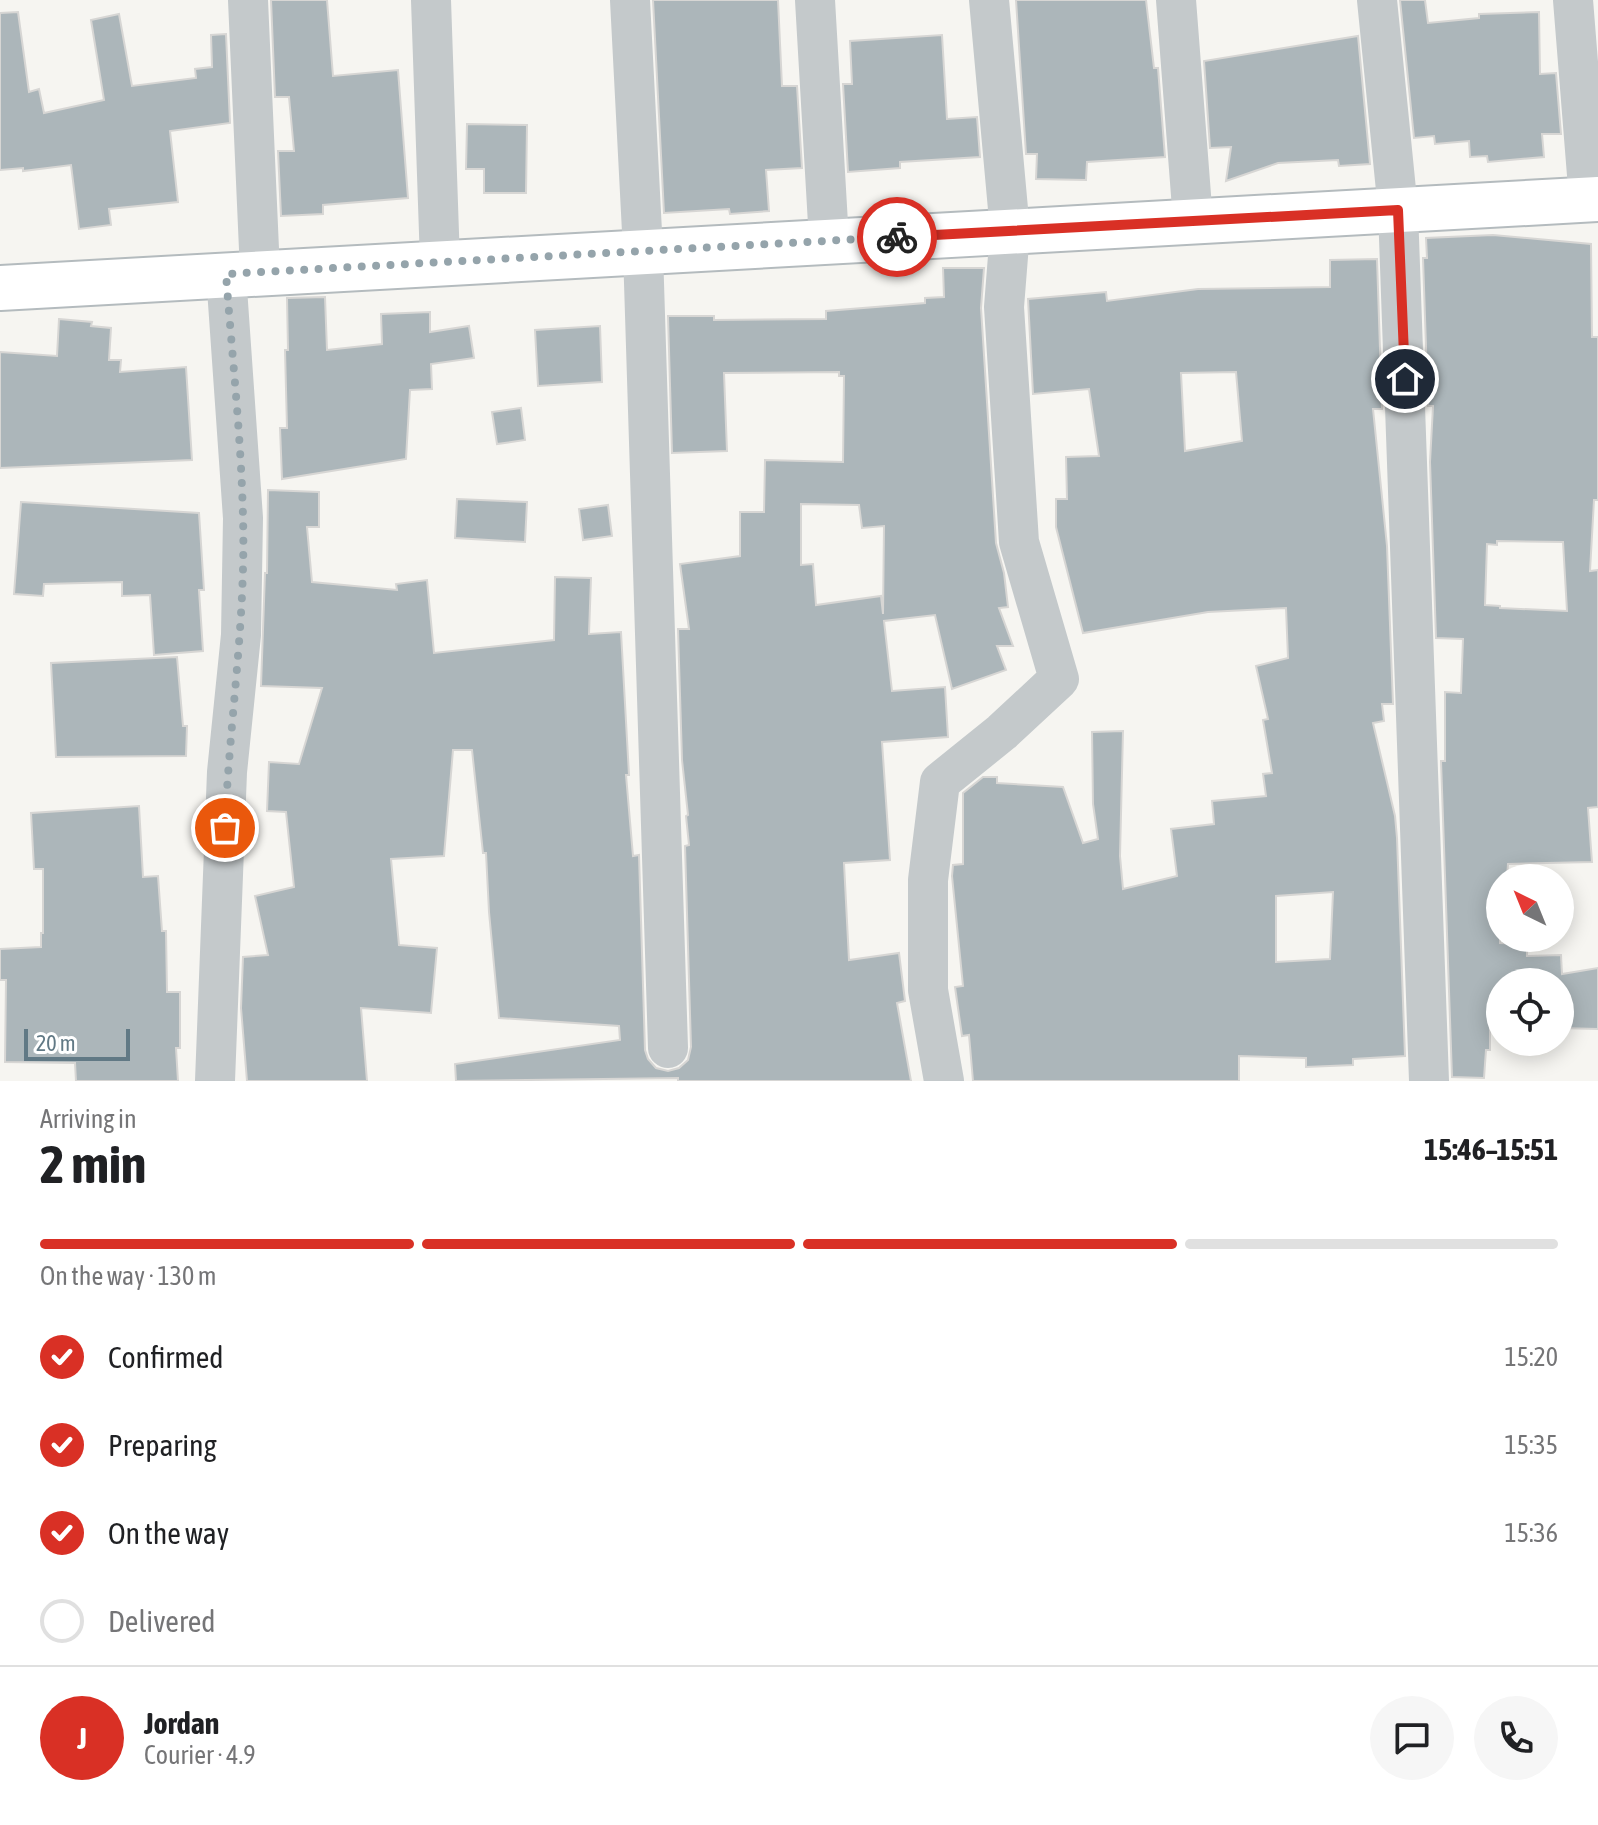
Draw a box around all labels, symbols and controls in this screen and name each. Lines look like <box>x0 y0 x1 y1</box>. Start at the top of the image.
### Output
courier <box>857 197 937 277</box>
icon: bike <box>875 215 919 259</box>
pin <box>1371 345 1439 413</box>
icon: home <box>1383 357 1427 401</box>
pin <box>191 794 259 862</box>
icon: bag <box>203 806 247 850</box>
north arrow <box>1486 864 1574 952</box>
map controls <box>1486 864 1574 1056</box>
button: locate <box>1486 968 1574 1056</box>
scale bar <box>24 1025 130 1061</box>
text: 20 m <box>36 1030 76 1056</box>
text: Arriving in <box>40 1104 137 1134</box>
text: 15:46–15:51 <box>1424 1132 1558 1166</box>
text: 2 min <box>40 1134 146 1194</box>
text: On the way · 130 m <box>40 1261 217 1291</box>
icon: check <box>40 1335 84 1379</box>
text: Confirmed <box>108 1340 223 1374</box>
text: 15:20 <box>1504 1342 1558 1372</box>
icon: check <box>40 1423 84 1467</box>
text: Preparing <box>108 1428 217 1462</box>
text: 15:35 <box>1504 1430 1558 1460</box>
icon: check <box>40 1511 84 1555</box>
text: On the way <box>108 1516 229 1550</box>
text: 15:36 <box>1504 1518 1558 1548</box>
text: Delivered <box>108 1604 216 1638</box>
button: chat <box>1370 1696 1454 1780</box>
button: phone <box>1474 1696 1558 1780</box>
text: Jordan <box>144 1706 219 1740</box>
text: J <box>77 1721 87 1755</box>
text: Courier · 4.9 <box>144 1740 255 1770</box>

